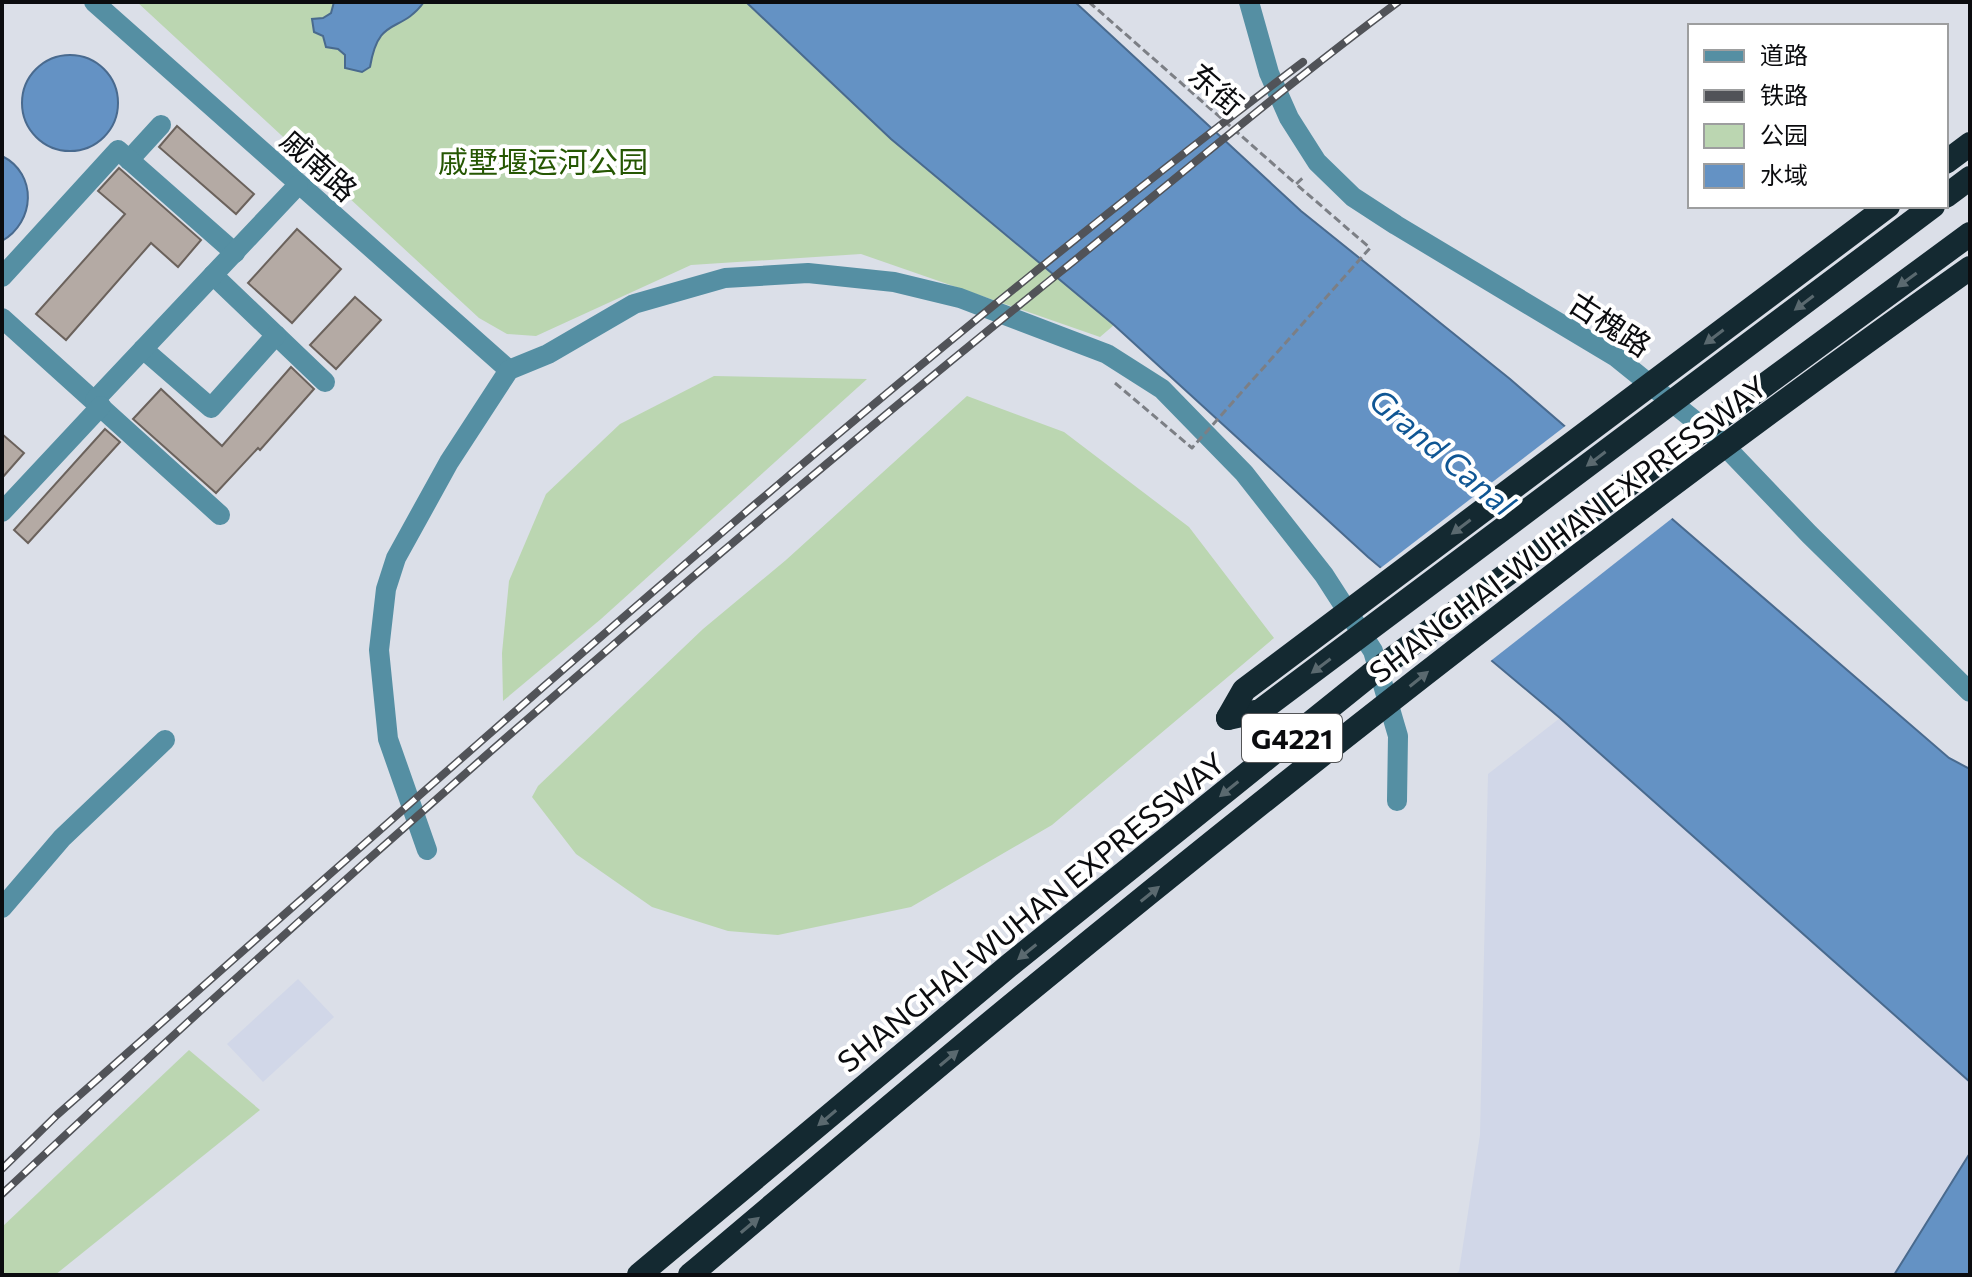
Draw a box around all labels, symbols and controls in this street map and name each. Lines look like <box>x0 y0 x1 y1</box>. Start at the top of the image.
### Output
legend <box>1688 24 1948 208</box>
text: 道路 <box>1760 40 1808 69</box>
street label: 东街 <box>1182 54 1252 122</box>
text: 铁路 <box>1760 80 1808 109</box>
street label: 戚南路 <box>274 120 366 208</box>
text: 公园 <box>1760 120 1808 149</box>
park label: 戚墅堰运河公园 <box>438 142 648 179</box>
text: 水域 <box>1760 160 1808 189</box>
one-way arrow <box>1896 272 1918 288</box>
street label: 古槐路 <box>1563 283 1659 363</box>
one-way arrow <box>1794 295 1814 311</box>
one-way arrow <box>1703 329 1724 344</box>
street label: SHANGHAI-WUHAN EXPRESSWAY <box>1361 366 1773 690</box>
water label: Grand Canal <box>1362 379 1524 524</box>
one-way arrow <box>1586 451 1606 467</box>
one-way arrow <box>1451 518 1471 534</box>
one-way arrow <box>1310 658 1332 674</box>
one-way arrow <box>1409 671 1430 688</box>
road number: G4221 <box>1242 714 1342 762</box>
street label: SHANGHAI-WUHAN EXPRESSWAY <box>829 743 1231 1079</box>
one-way arrow <box>1219 780 1239 797</box>
one-way arrow <box>1140 885 1161 902</box>
one-way arrow <box>1017 943 1037 960</box>
one-way arrow <box>939 1050 959 1067</box>
one-way arrow <box>817 1109 837 1126</box>
one-way arrow <box>739 1217 759 1234</box>

